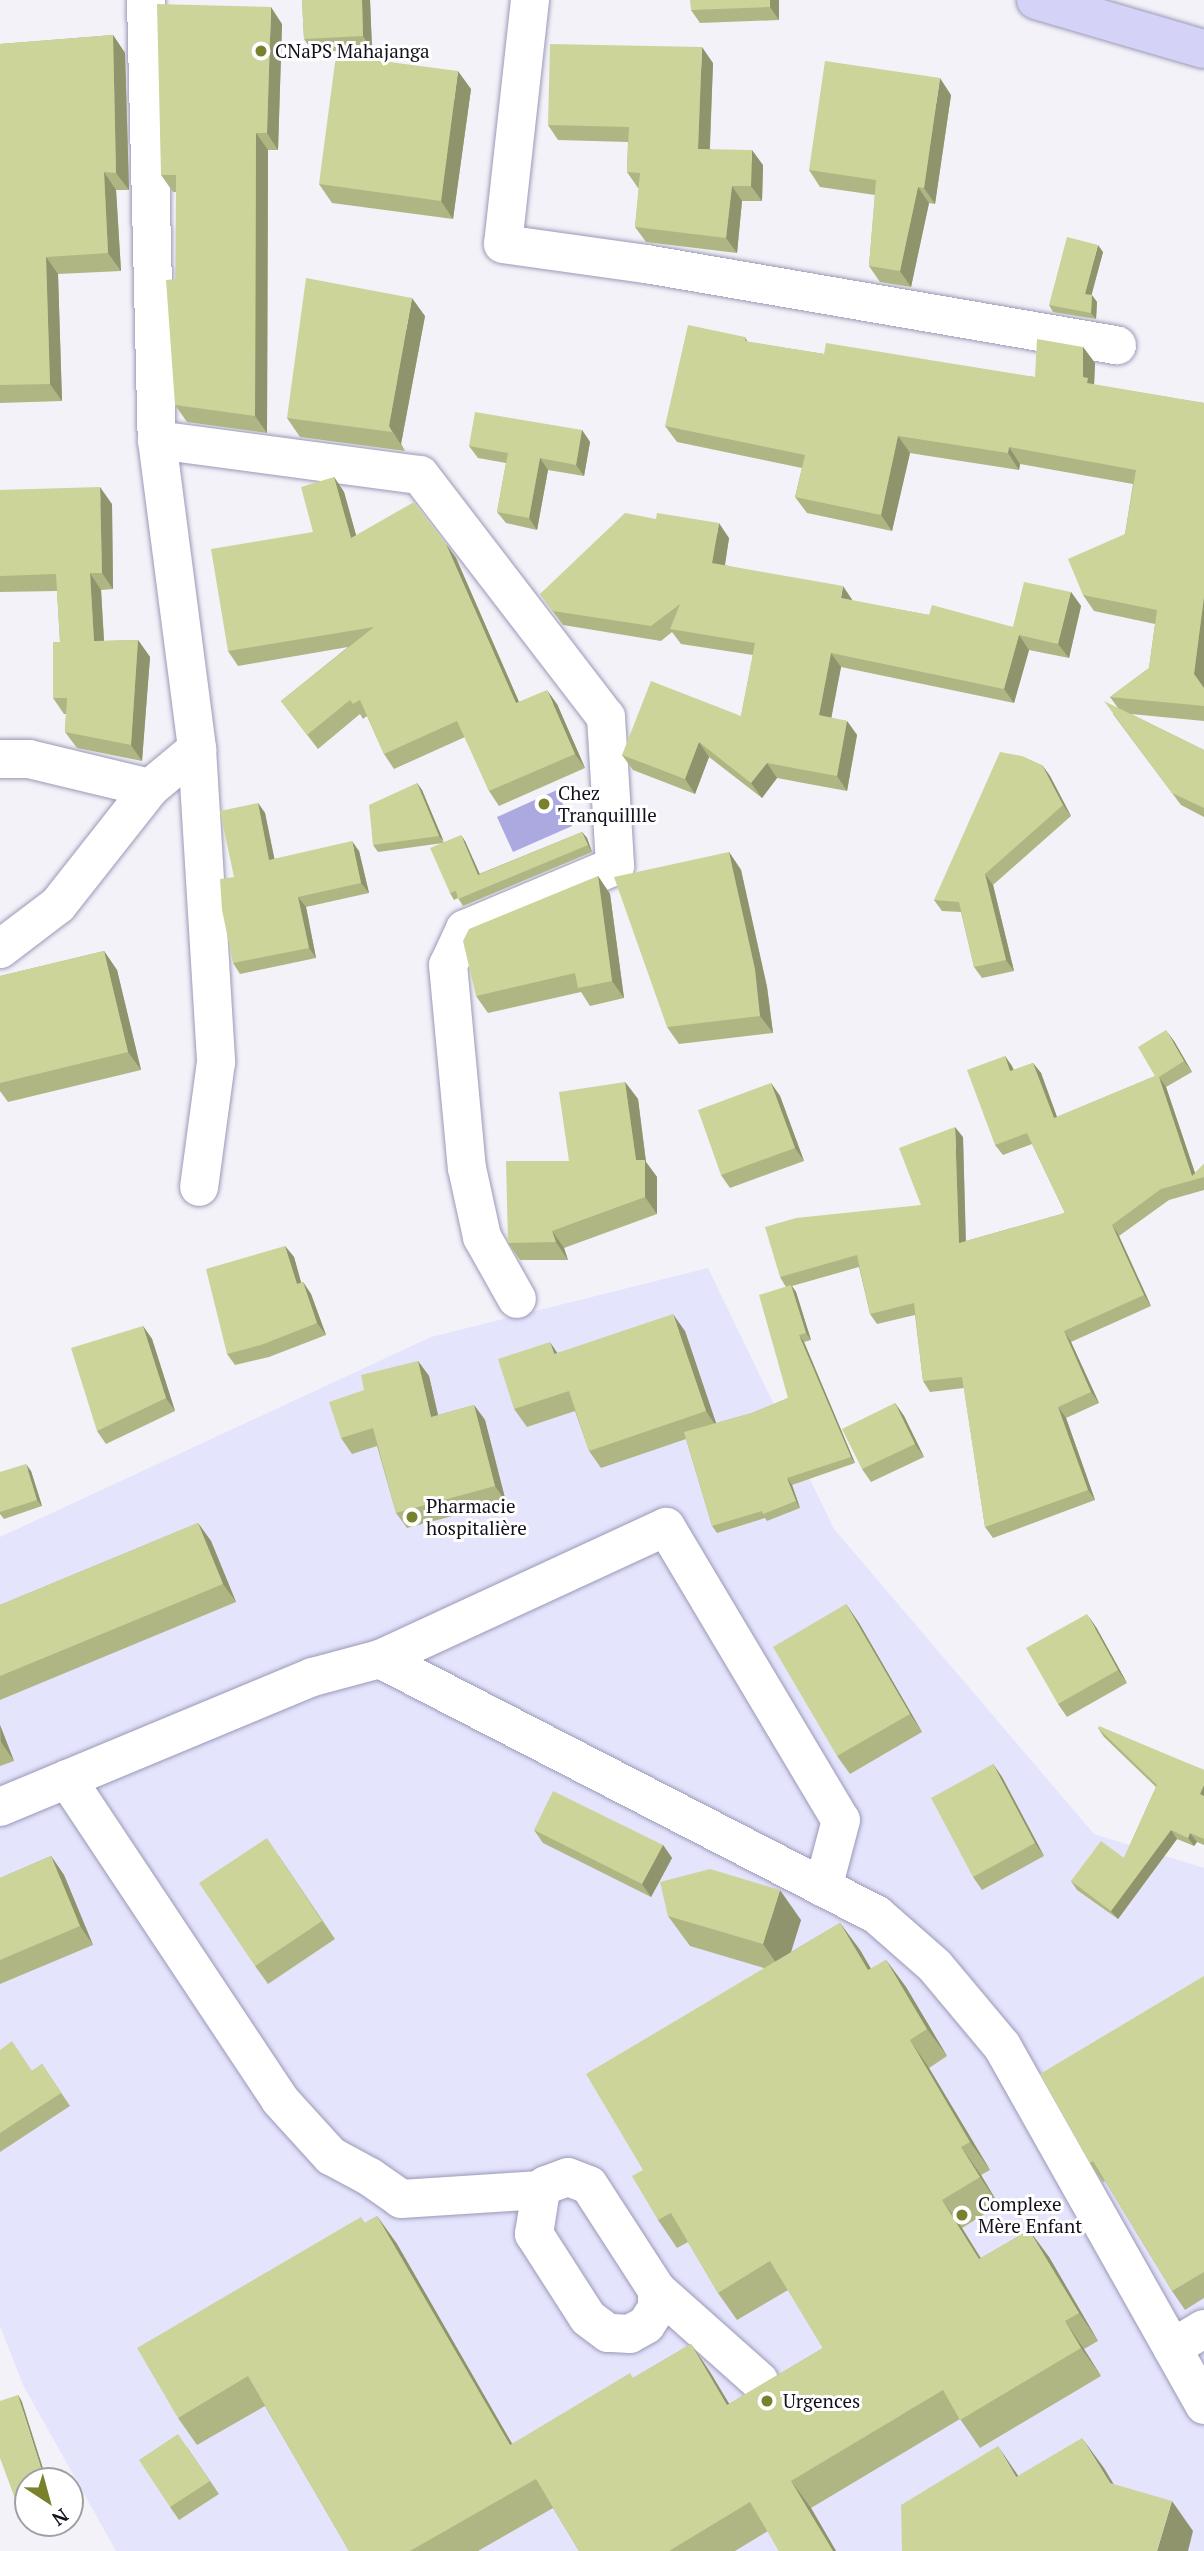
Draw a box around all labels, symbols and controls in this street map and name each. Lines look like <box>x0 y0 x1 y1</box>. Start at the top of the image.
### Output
place label: CNaPS Mahajanga <box>275 40 430 62</box>
marker: CNaPS Mahajanga <box>253 43 269 59</box>
place label: Chez Tranquilllle <box>558 782 657 826</box>
marker: Chez Tranquilllle <box>536 796 552 812</box>
place label: Pharmacie hospitalière <box>426 1495 527 1539</box>
marker: Pharmacie hospitalière <box>404 1509 420 1525</box>
place label: Complexe Mère Enfant <box>978 2193 1082 2237</box>
marker: Complexe Mère Enfant <box>952 2205 972 2225</box>
place label: Urgences <box>783 2390 860 2412</box>
marker: Urgences <box>757 2391 777 2411</box>
north arrow <box>14 2467 84 2537</box>
text: N <box>47 2503 74 2532</box>

